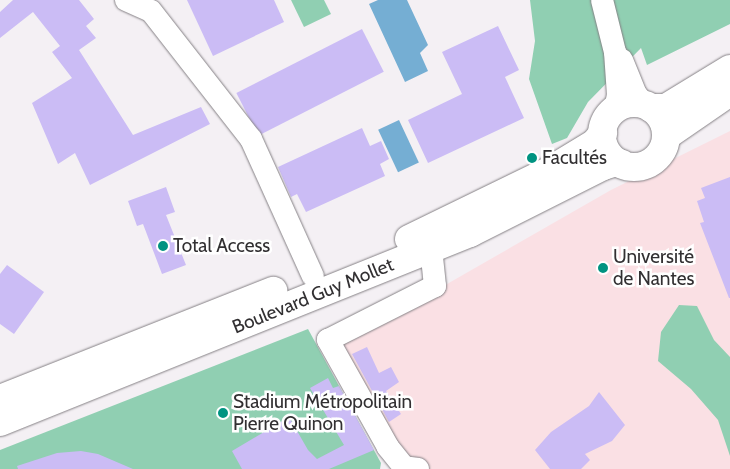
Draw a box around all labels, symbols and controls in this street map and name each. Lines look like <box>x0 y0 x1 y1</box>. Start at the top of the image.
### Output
place label: Facultés <box>542 147 607 169</box>
marker: Facultés <box>526 152 538 164</box>
place label: Total Access <box>173 235 270 257</box>
marker: Total Access <box>157 240 169 252</box>
place label: Université de Nantes <box>613 246 694 290</box>
street label: Boulevard Guy Mollet <box>229 253 397 339</box>
marker: Université de Nantes <box>597 262 609 274</box>
place label: Stadium Métropolitain Pierre Quinon <box>233 391 412 435</box>
marker: Stadium Métropolitain Pierre Quinon <box>217 407 229 419</box>

